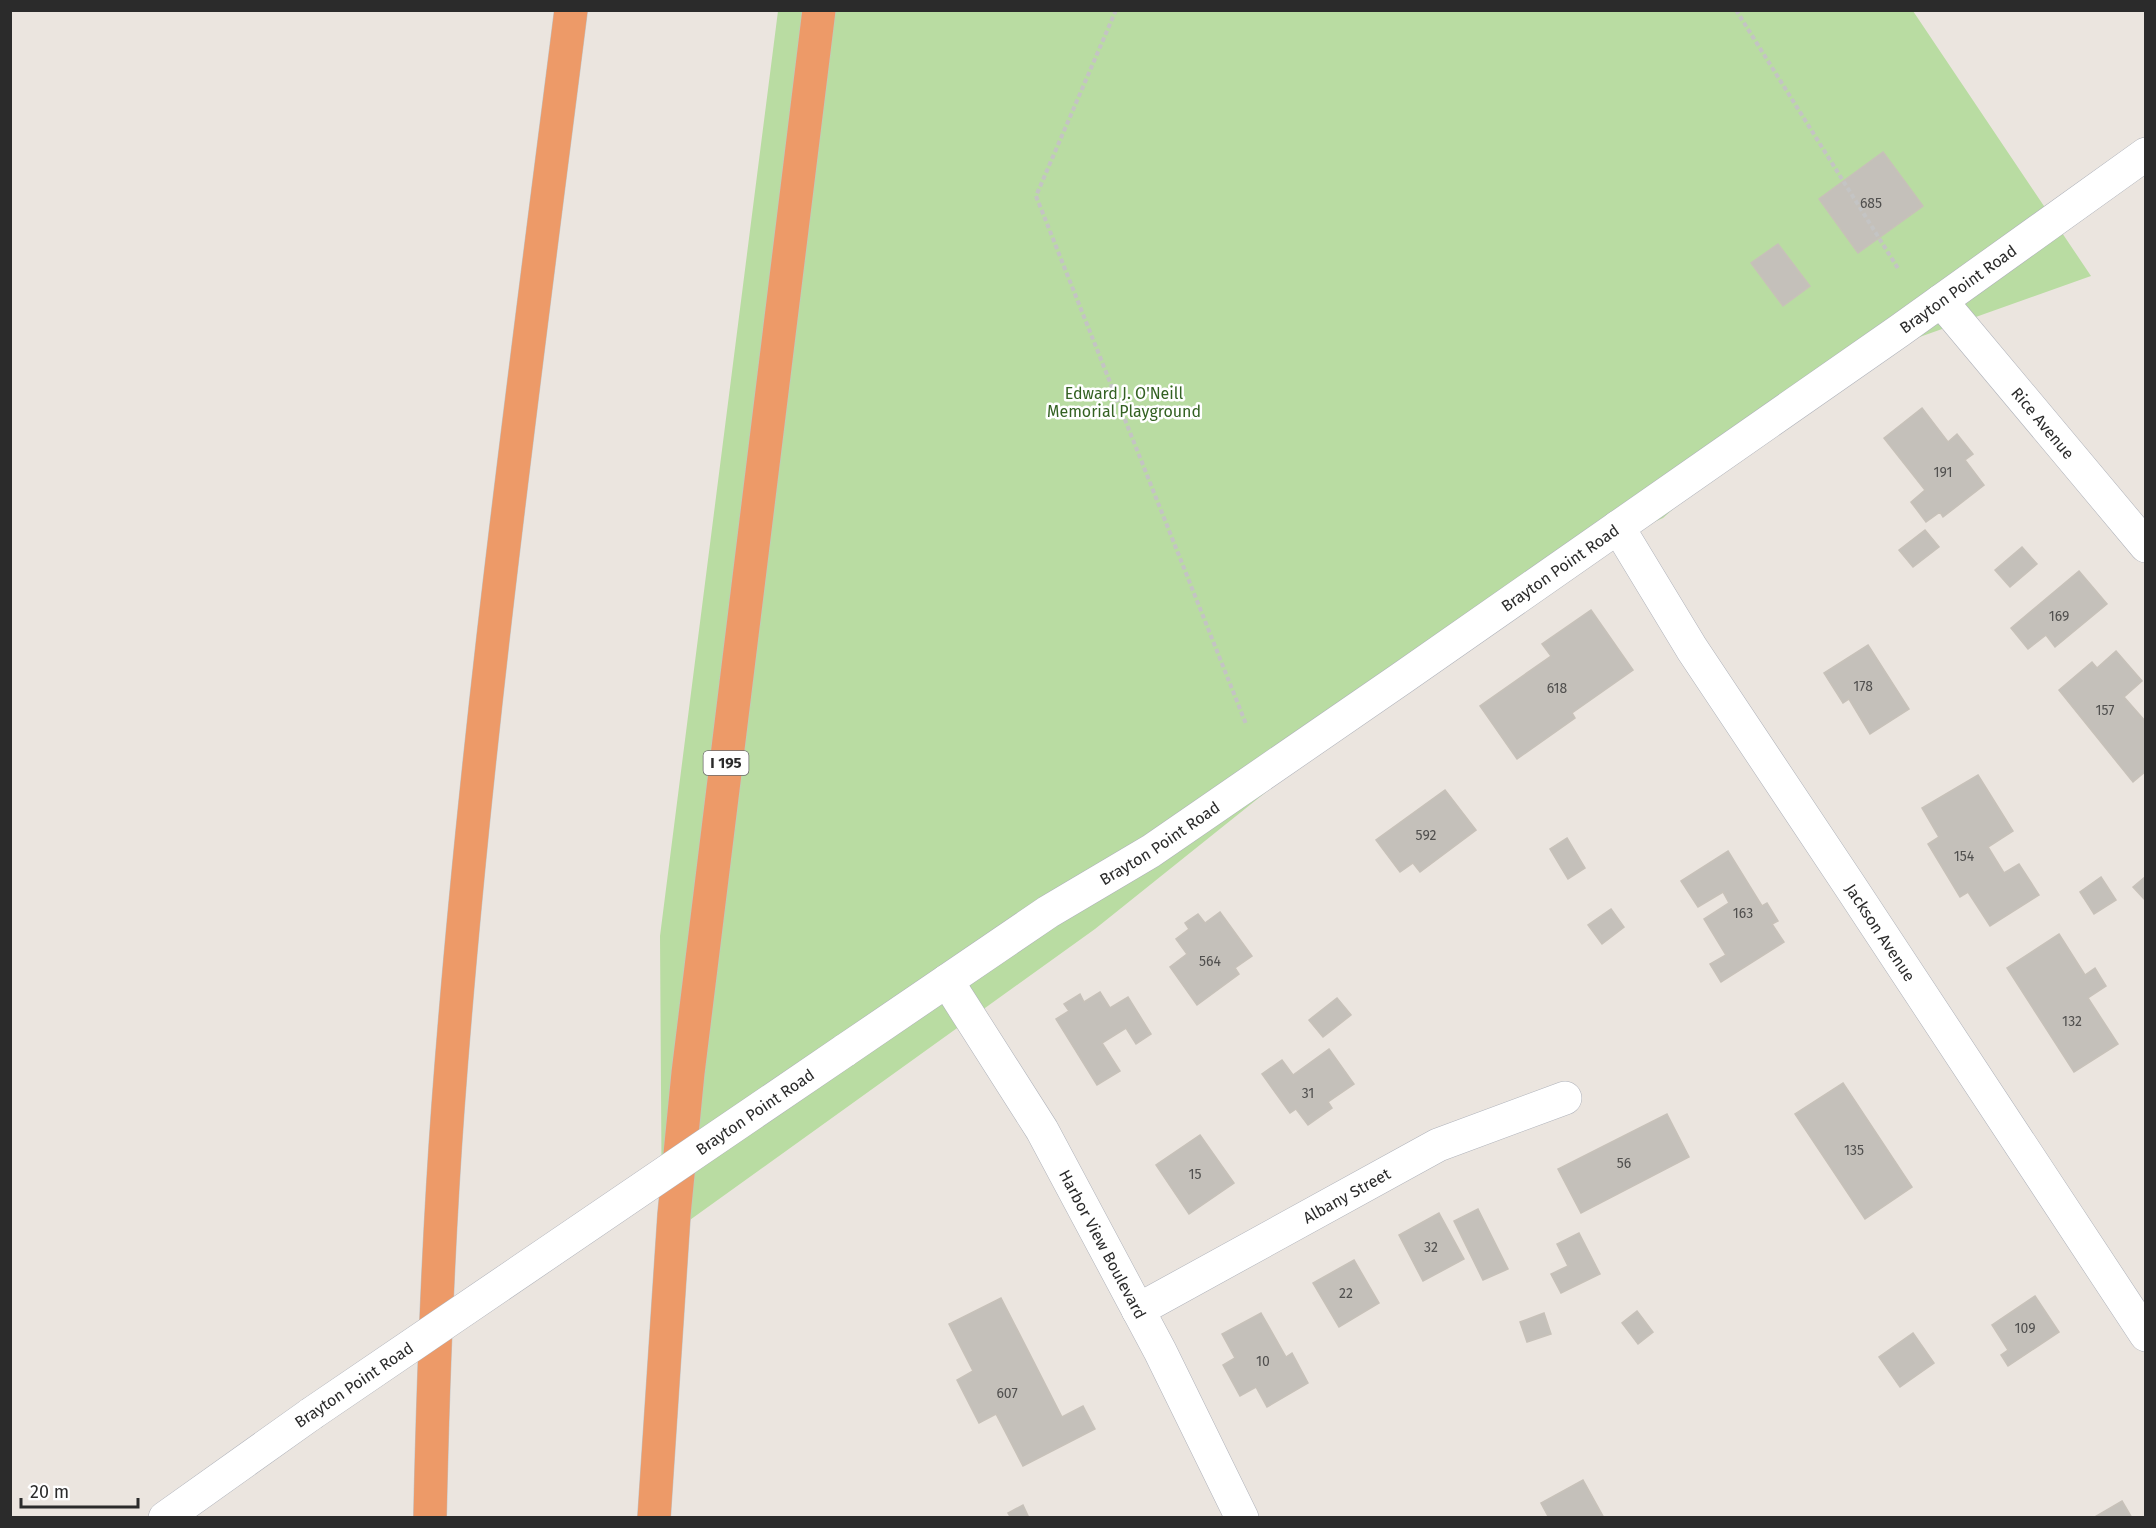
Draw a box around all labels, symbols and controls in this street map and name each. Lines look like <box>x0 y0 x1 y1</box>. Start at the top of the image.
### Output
house number: 685 <box>1860 195 1882 212</box>
street label: Brayton Point Road <box>1896 241 2020 337</box>
street label: Rice Avenue <box>2008 383 2078 463</box>
park label: Edward J. O'Neill Memorial Playground <box>1047 384 1201 421</box>
house number: 191 <box>1933 464 1953 481</box>
street label: Brayton Point Road <box>1497 520 1622 615</box>
house number: 169 <box>2049 608 2069 625</box>
house number: 178 <box>1853 678 1873 695</box>
house number: 618 <box>1547 680 1568 697</box>
house number: 157 <box>2096 702 2114 719</box>
road number: I 195 <box>704 751 748 775</box>
street label: Brayton Point Road <box>1096 797 1223 889</box>
house number: 592 <box>1416 827 1436 844</box>
house number: 154 <box>1954 848 1975 865</box>
street label: Jackson Avenue <box>1841 880 1920 985</box>
house number: 163 <box>1733 905 1753 922</box>
house number: 564 <box>1199 953 1222 970</box>
house number: 132 <box>2062 1013 2082 1030</box>
street label: Brayton Point Road <box>692 1065 818 1159</box>
house number: 31 <box>1302 1085 1314 1102</box>
house number: 135 <box>1844 1142 1864 1159</box>
house number: 56 <box>1617 1155 1631 1172</box>
street label: Albany Street <box>1300 1164 1394 1227</box>
street label: Harbor View Boulevard <box>1055 1166 1150 1322</box>
house number: 15 <box>1188 1166 1202 1183</box>
house number: 32 <box>1424 1239 1438 1256</box>
house number: 22 <box>1339 1285 1353 1302</box>
house number: 109 <box>2014 1320 2036 1337</box>
street label: Brayton Point Road <box>291 1338 417 1432</box>
house number: 10 <box>1256 1353 1270 1370</box>
house number: 607 <box>996 1385 1018 1402</box>
scale bar <box>21 1471 138 1509</box>
text: 20 m <box>30 1481 69 1503</box>

